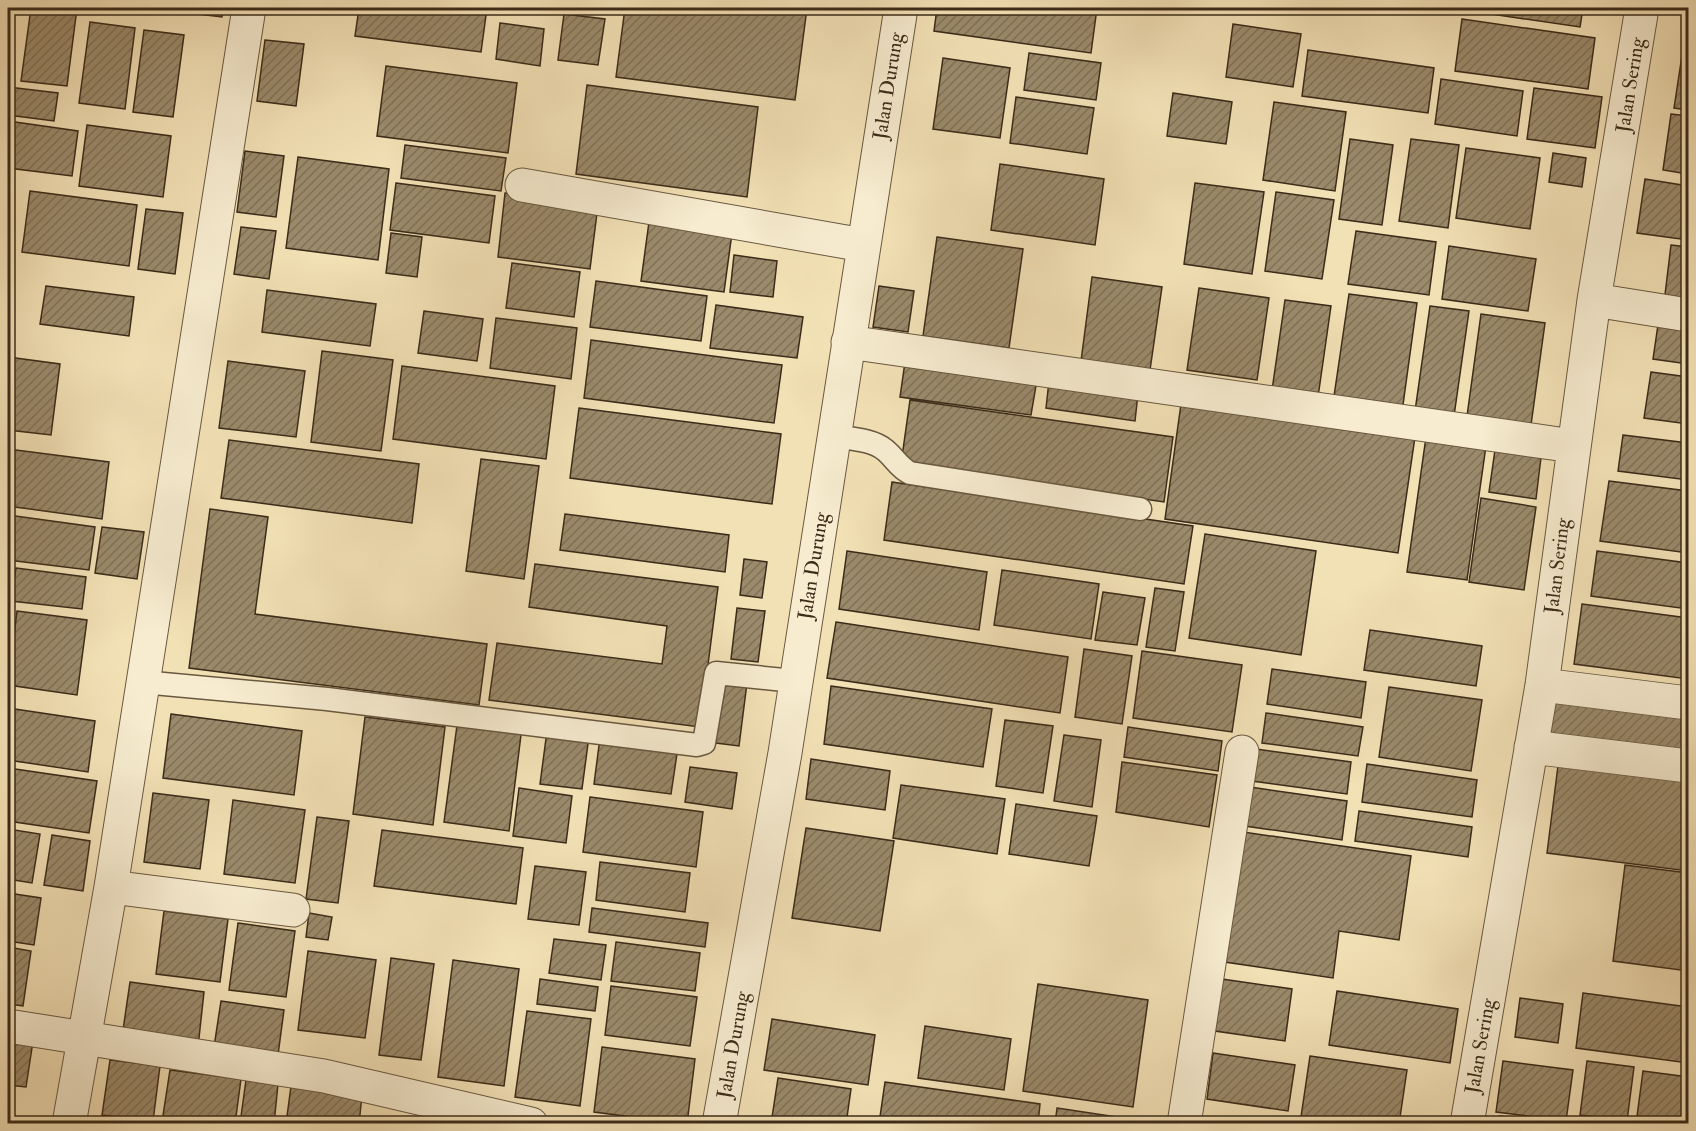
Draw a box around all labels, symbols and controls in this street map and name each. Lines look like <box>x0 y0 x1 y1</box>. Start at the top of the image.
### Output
street label: Jalan Durung <box>867 29 909 142</box>
street label: Jalan Sering <box>1610 34 1650 135</box>
street label: Jalan Durung <box>792 509 834 622</box>
street label: Jalan Sering <box>1539 516 1575 616</box>
street label: Jalan Durung <box>711 988 755 1102</box>
street label: Jalan Sering <box>1459 995 1501 1097</box>

